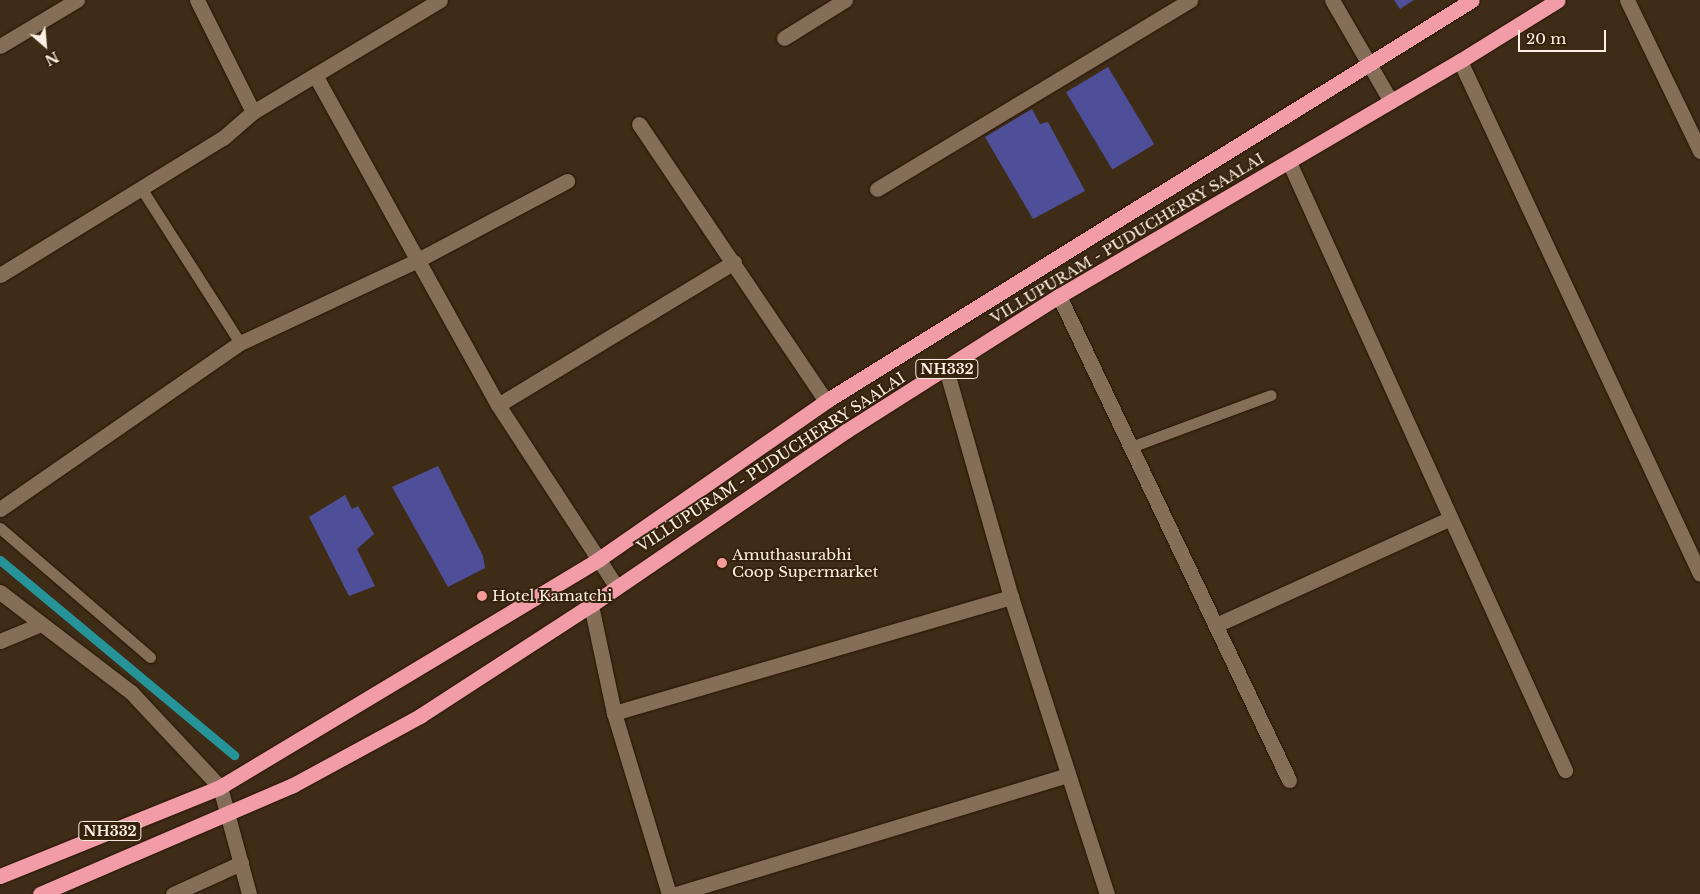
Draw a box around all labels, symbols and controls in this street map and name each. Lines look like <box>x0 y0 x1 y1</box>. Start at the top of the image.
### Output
north arrow <box>20 20 70 70</box>
scale bar <box>1520 20 1608 52</box>
text: 20 m <box>1526 29 1566 48</box>
text: N <box>42 47 62 69</box>
street label: VILLUPURAM - PUDUCHERRY SAALAI <box>987 149 1267 327</box>
road number: NH332 <box>914 358 980 380</box>
street label: VILLUPURAM - PUDUCHERRY SAALAI <box>633 368 909 556</box>
place label: Amuthasurabhi Coop Supermarket <box>732 545 878 580</box>
marker: Amuthasurabhi Coop Supermarket <box>716 557 728 569</box>
place label: Hotel Kamatchi <box>492 587 612 605</box>
marker: Hotel Kamatchi <box>476 590 488 602</box>
road number: NH332 <box>78 819 142 842</box>

